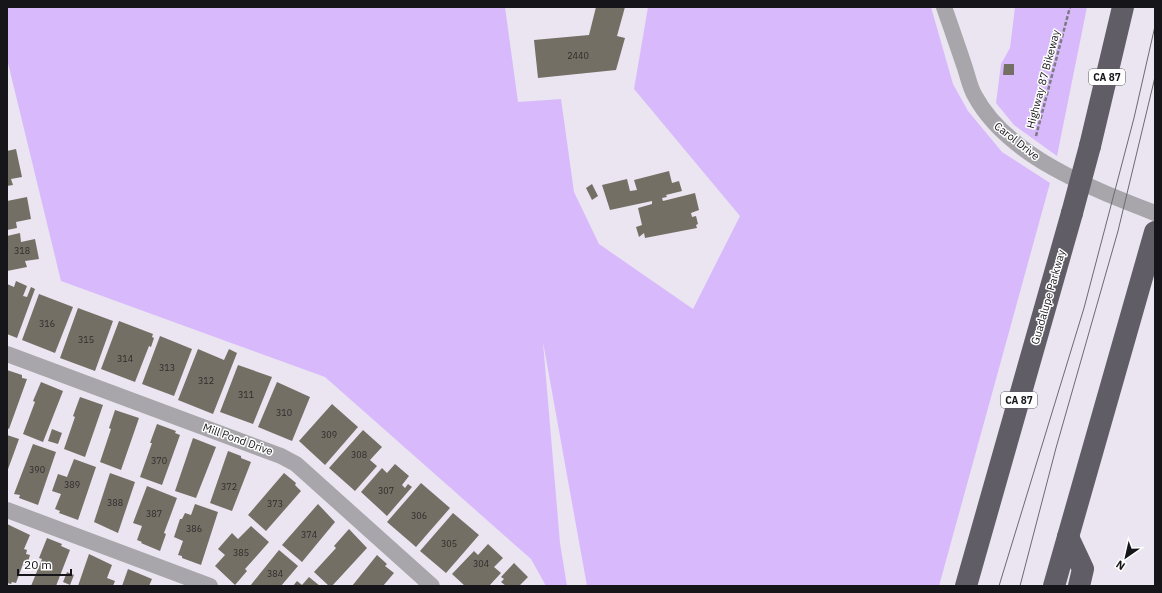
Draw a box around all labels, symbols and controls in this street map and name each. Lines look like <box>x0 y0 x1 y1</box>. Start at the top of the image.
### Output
street label: Highway 87 Bikeway <box>1023 28 1063 130</box>
house number: 2440 <box>567 50 589 61</box>
road number: CA 87 <box>1089 69 1125 85</box>
street label: Carol Drive <box>991 119 1043 163</box>
house number: 318 <box>14 245 30 256</box>
street label: Guadalupe Parkway <box>1028 247 1068 346</box>
house number: 316 <box>39 318 55 329</box>
house number: 315 <box>78 334 94 345</box>
house number: 314 <box>117 353 133 364</box>
house number: 313 <box>159 362 175 373</box>
house number: 312 <box>198 375 214 386</box>
house number: 311 <box>238 389 254 400</box>
road number: CA 87 <box>1001 392 1037 408</box>
house number: 310 <box>276 407 292 418</box>
street label: Mill Pond Drive <box>201 420 275 458</box>
house number: 309 <box>321 429 337 440</box>
house number: 308 <box>351 449 367 460</box>
house number: 370 <box>151 455 167 466</box>
house number: 390 <box>29 464 45 475</box>
house number: 389 <box>64 479 80 490</box>
house number: 372 <box>221 481 237 492</box>
house number: 307 <box>378 485 394 496</box>
house number: 388 <box>107 497 123 508</box>
house number: 373 <box>267 498 283 509</box>
house number: 387 <box>146 508 162 519</box>
house number: 306 <box>411 510 427 521</box>
house number: 386 <box>186 523 202 534</box>
house number: 374 <box>301 529 317 540</box>
north arrow <box>1106 537 1146 577</box>
house number: 305 <box>441 538 457 549</box>
house number: 385 <box>233 547 249 558</box>
scale bar <box>18 551 71 577</box>
text: 20 m <box>24 557 52 572</box>
text: N <box>1113 557 1128 573</box>
house number: 304 <box>473 558 489 569</box>
house number: 384 <box>267 568 283 579</box>

